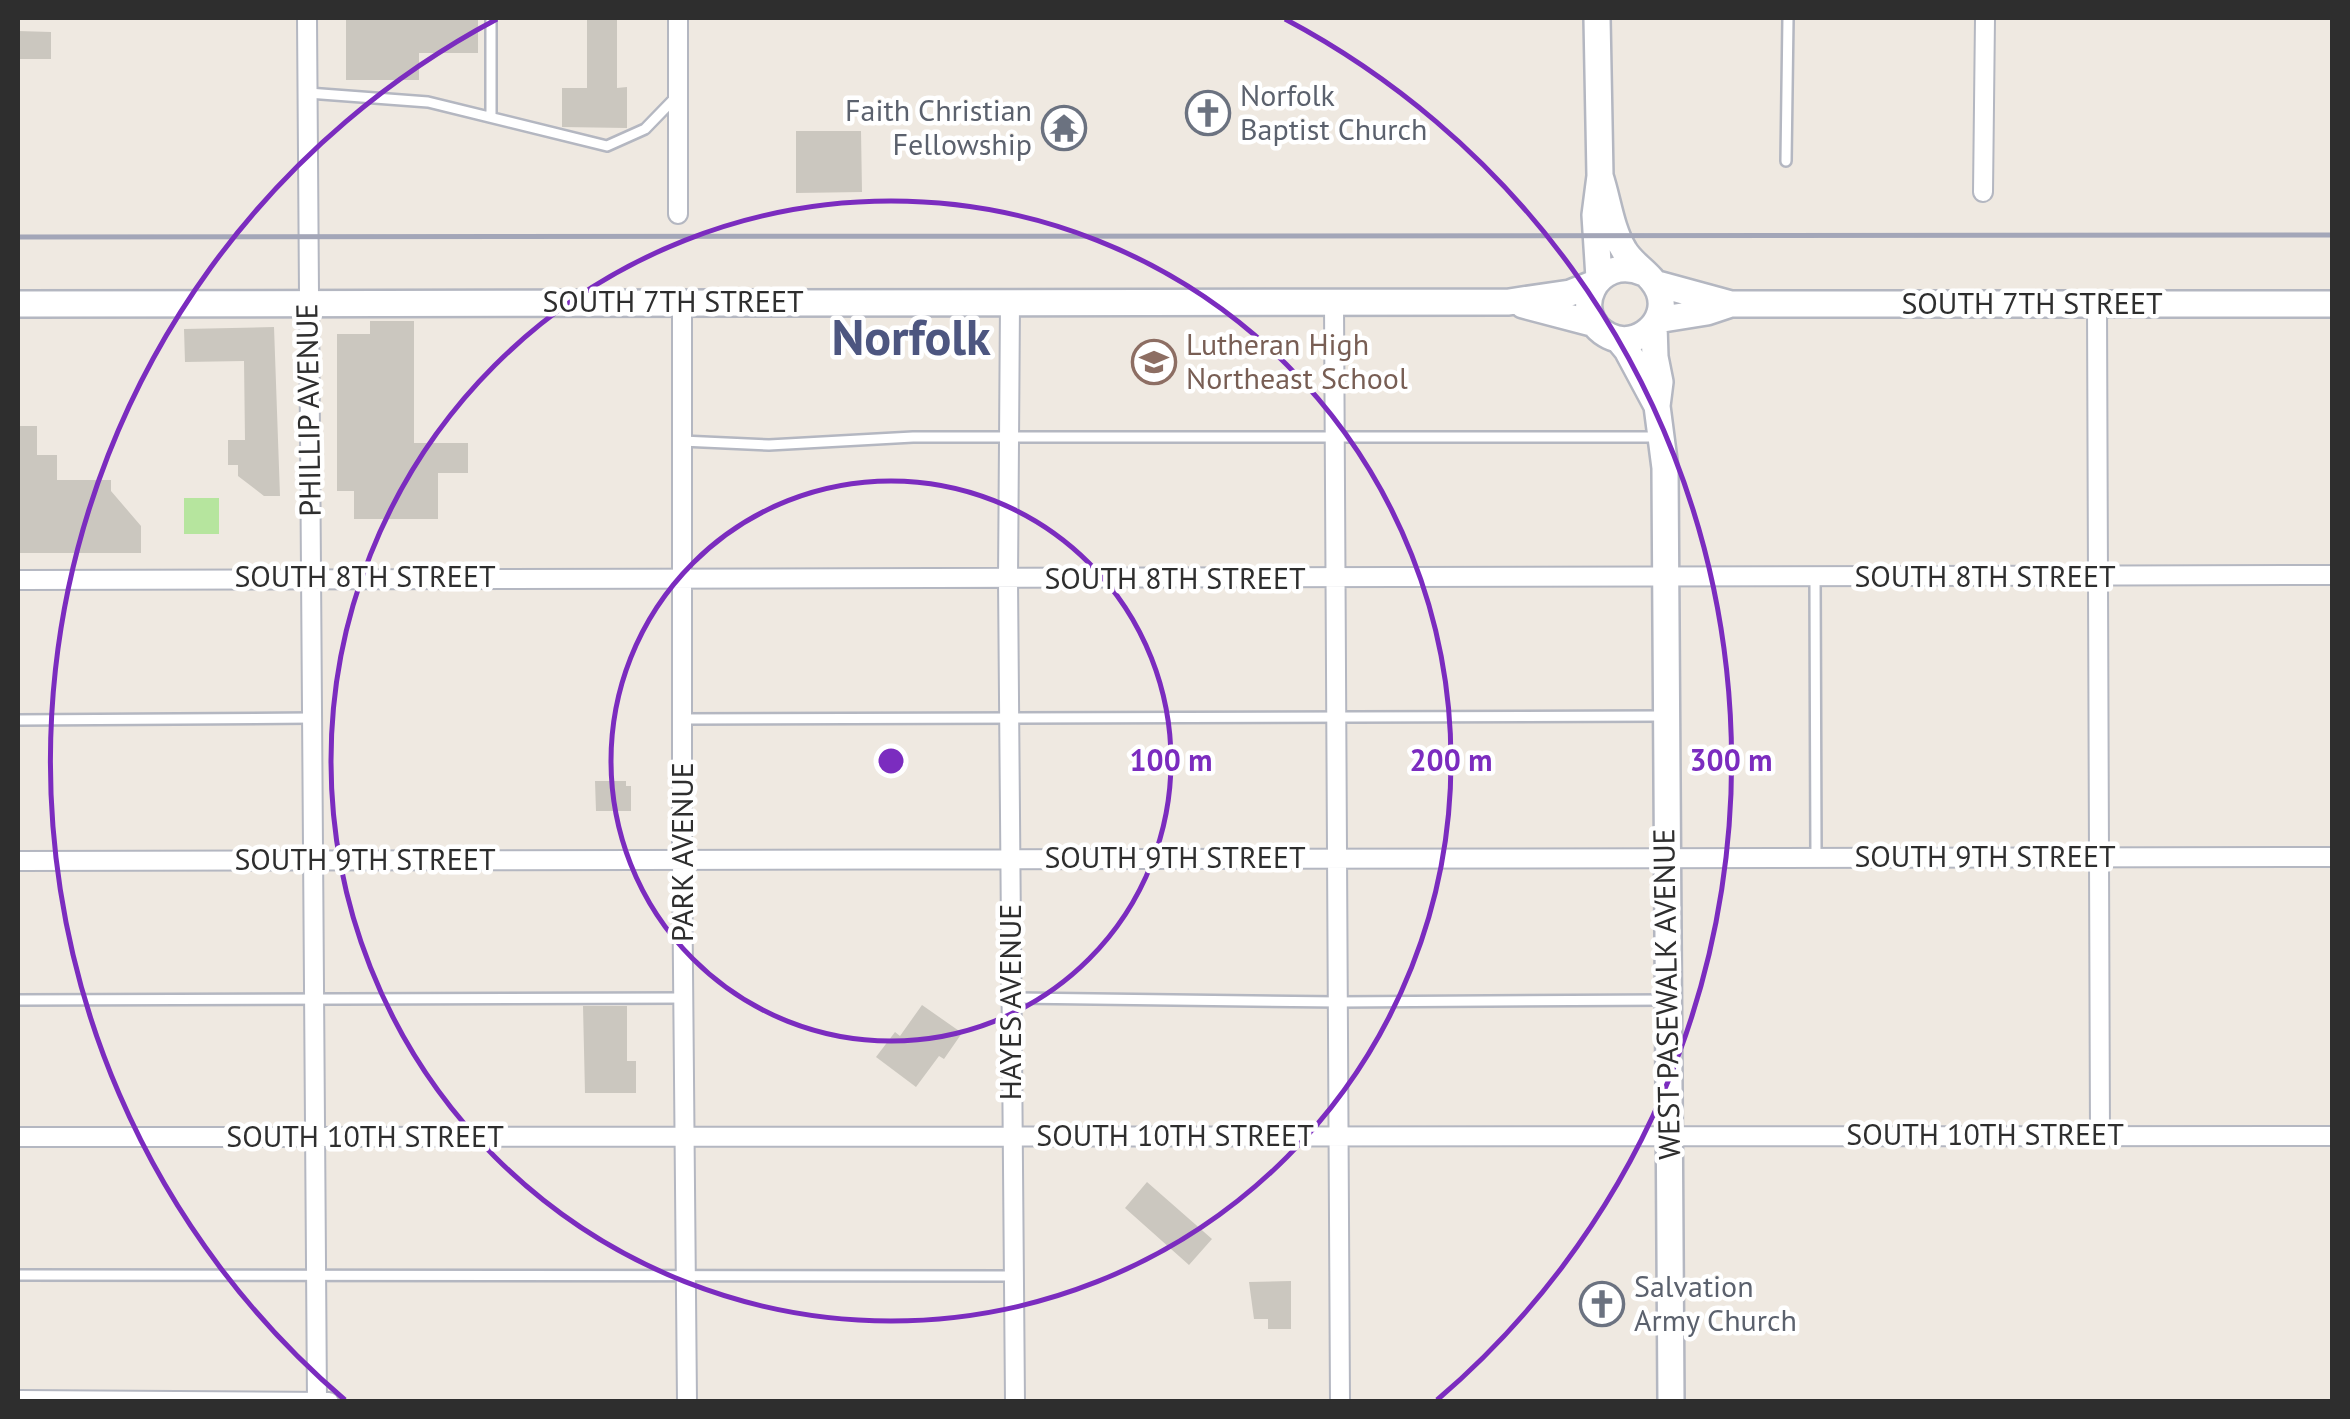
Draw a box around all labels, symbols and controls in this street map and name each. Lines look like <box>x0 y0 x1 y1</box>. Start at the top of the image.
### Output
place label: Norfolk Baptist Church <box>1240 75 1428 148</box>
place label: Faith Christian Fellowship <box>845 90 1032 163</box>
church icon: Norfolk Baptist Church <box>1185 90 1231 136</box>
temple icon: Faith Christian Fellowship <box>1041 105 1087 151</box>
street label: SOUTH 7TH STREET <box>542 281 804 320</box>
street label: SOUTH 7TH STREET <box>1901 283 2163 322</box>
street label: PHILLIP AVENUE <box>286 303 329 517</box>
district label: Norfolk <box>831 304 991 369</box>
place label: Lutheran High Northeast School <box>1186 324 1408 397</box>
school or university icon: Lutheran High Northeast School <box>1131 339 1177 385</box>
street label: SOUTH 8TH STREET <box>234 556 496 595</box>
street label: SOUTH 8TH STREET <box>1854 556 2116 595</box>
street label: SOUTH 8TH STREET <box>1044 558 1306 597</box>
text: 100 m <box>1130 740 1212 779</box>
text: 200 m <box>1410 740 1492 779</box>
text: 300 m <box>1690 740 1772 779</box>
centre of rings <box>873 743 909 779</box>
street label: PARK AVENUE <box>662 762 701 942</box>
street label: WEST PASEWALK AVENUE <box>1643 828 1688 1160</box>
street label: SOUTH 9TH STREET <box>1854 836 2116 875</box>
street label: SOUTH 9TH STREET <box>1044 837 1306 876</box>
street label: SOUTH 9TH STREET <box>234 839 496 878</box>
street label: HAYES AVENUE <box>990 904 1029 1100</box>
street label: SOUTH 10TH STREET <box>1846 1114 2124 1153</box>
street label: SOUTH 10TH STREET <box>1036 1115 1314 1154</box>
street label: SOUTH 10TH STREET <box>226 1116 504 1155</box>
place label: Salvation Army Church <box>1634 1266 1797 1339</box>
church icon: Salvation Army Church <box>1579 1281 1625 1327</box>

